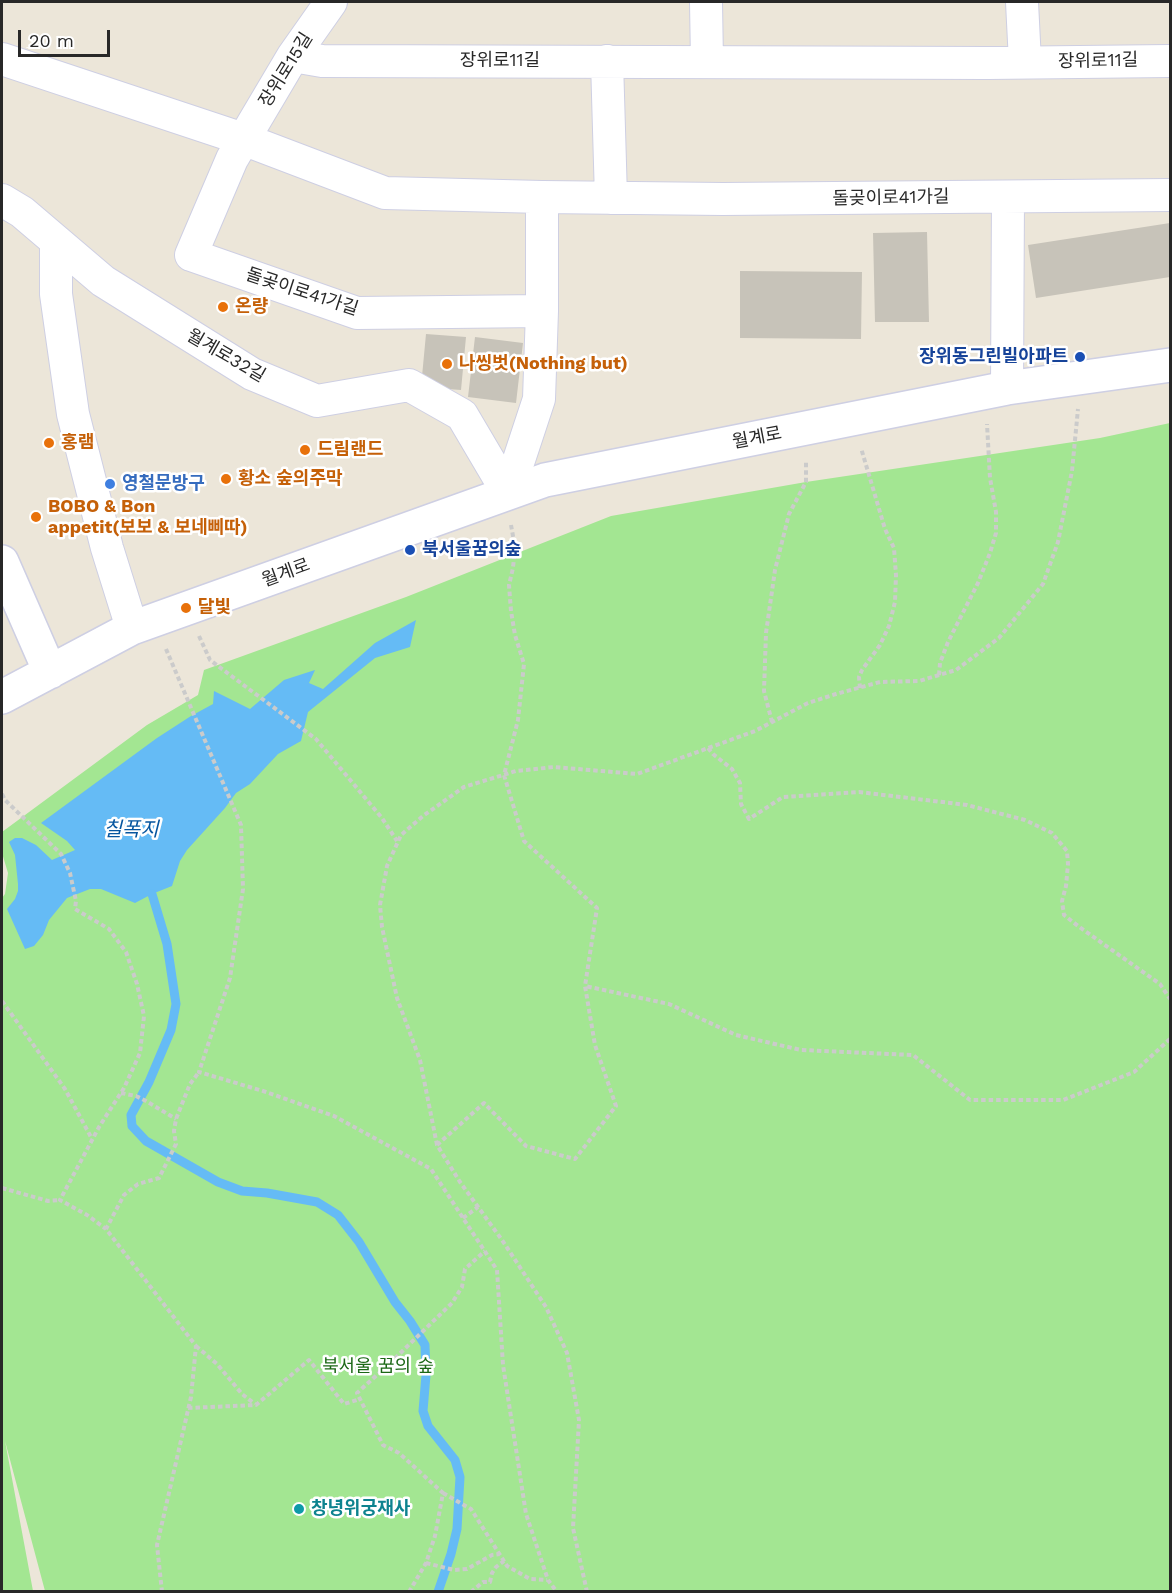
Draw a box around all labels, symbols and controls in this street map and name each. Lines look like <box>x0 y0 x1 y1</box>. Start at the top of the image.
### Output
scale bar <box>21 18 112 56</box>
street label: 장위로15길 <box>255 29 317 111</box>
text: 20 m <box>29 30 74 51</box>
street label: 장위로11길 <box>460 50 540 72</box>
street label: 장위로11길 <box>1058 50 1138 72</box>
street label: 돌곶이로41가길 <box>832 186 950 210</box>
street label: 돌곶이로41가길 <box>243 264 361 320</box>
place label: 온량 <box>235 296 268 318</box>
marker: 온량 <box>216 300 230 314</box>
street label: 월계로32길 <box>183 325 269 387</box>
place label: 장위동그린빌아파트 <box>919 346 1068 368</box>
marker: 장위동그린빌아파트 <box>1073 350 1087 364</box>
place label: 나씽벗(Nothing but) <box>459 353 628 375</box>
marker: 나씽벗(Nothing but) <box>440 357 454 371</box>
street label: 월계로 <box>731 423 783 453</box>
place label: 홍램 <box>61 432 94 454</box>
marker: 홍램 <box>42 436 56 450</box>
place label: 드림랜드 <box>317 439 383 461</box>
marker: 드림랜드 <box>298 443 312 457</box>
place label: 황소 숲의주막 <box>238 468 343 490</box>
marker: 황소 숲의주막 <box>219 472 233 486</box>
place label: 영철문방구 <box>122 473 205 495</box>
marker: 영철문방구 <box>103 477 117 491</box>
place label: BOBO & Bon appetit(보보 & 보네삐따) <box>48 496 248 538</box>
marker: BOBO & Bon appetit(보보 & 보네삐따) <box>29 510 43 524</box>
place label: 북서울꿈의숲 <box>422 539 521 561</box>
marker: 북서울꿈의숲 <box>403 543 417 557</box>
street label: 월계로 <box>259 554 313 592</box>
place label: 달빛 <box>198 597 231 619</box>
marker: 달빛 <box>179 601 193 615</box>
water label: 칠폭지 <box>103 818 159 842</box>
park label: 북서울 꿈의 숲 <box>322 1356 434 1378</box>
place label: 창녕위궁재사 <box>311 1498 410 1520</box>
marker: 창녕위궁재사 <box>292 1502 306 1516</box>

